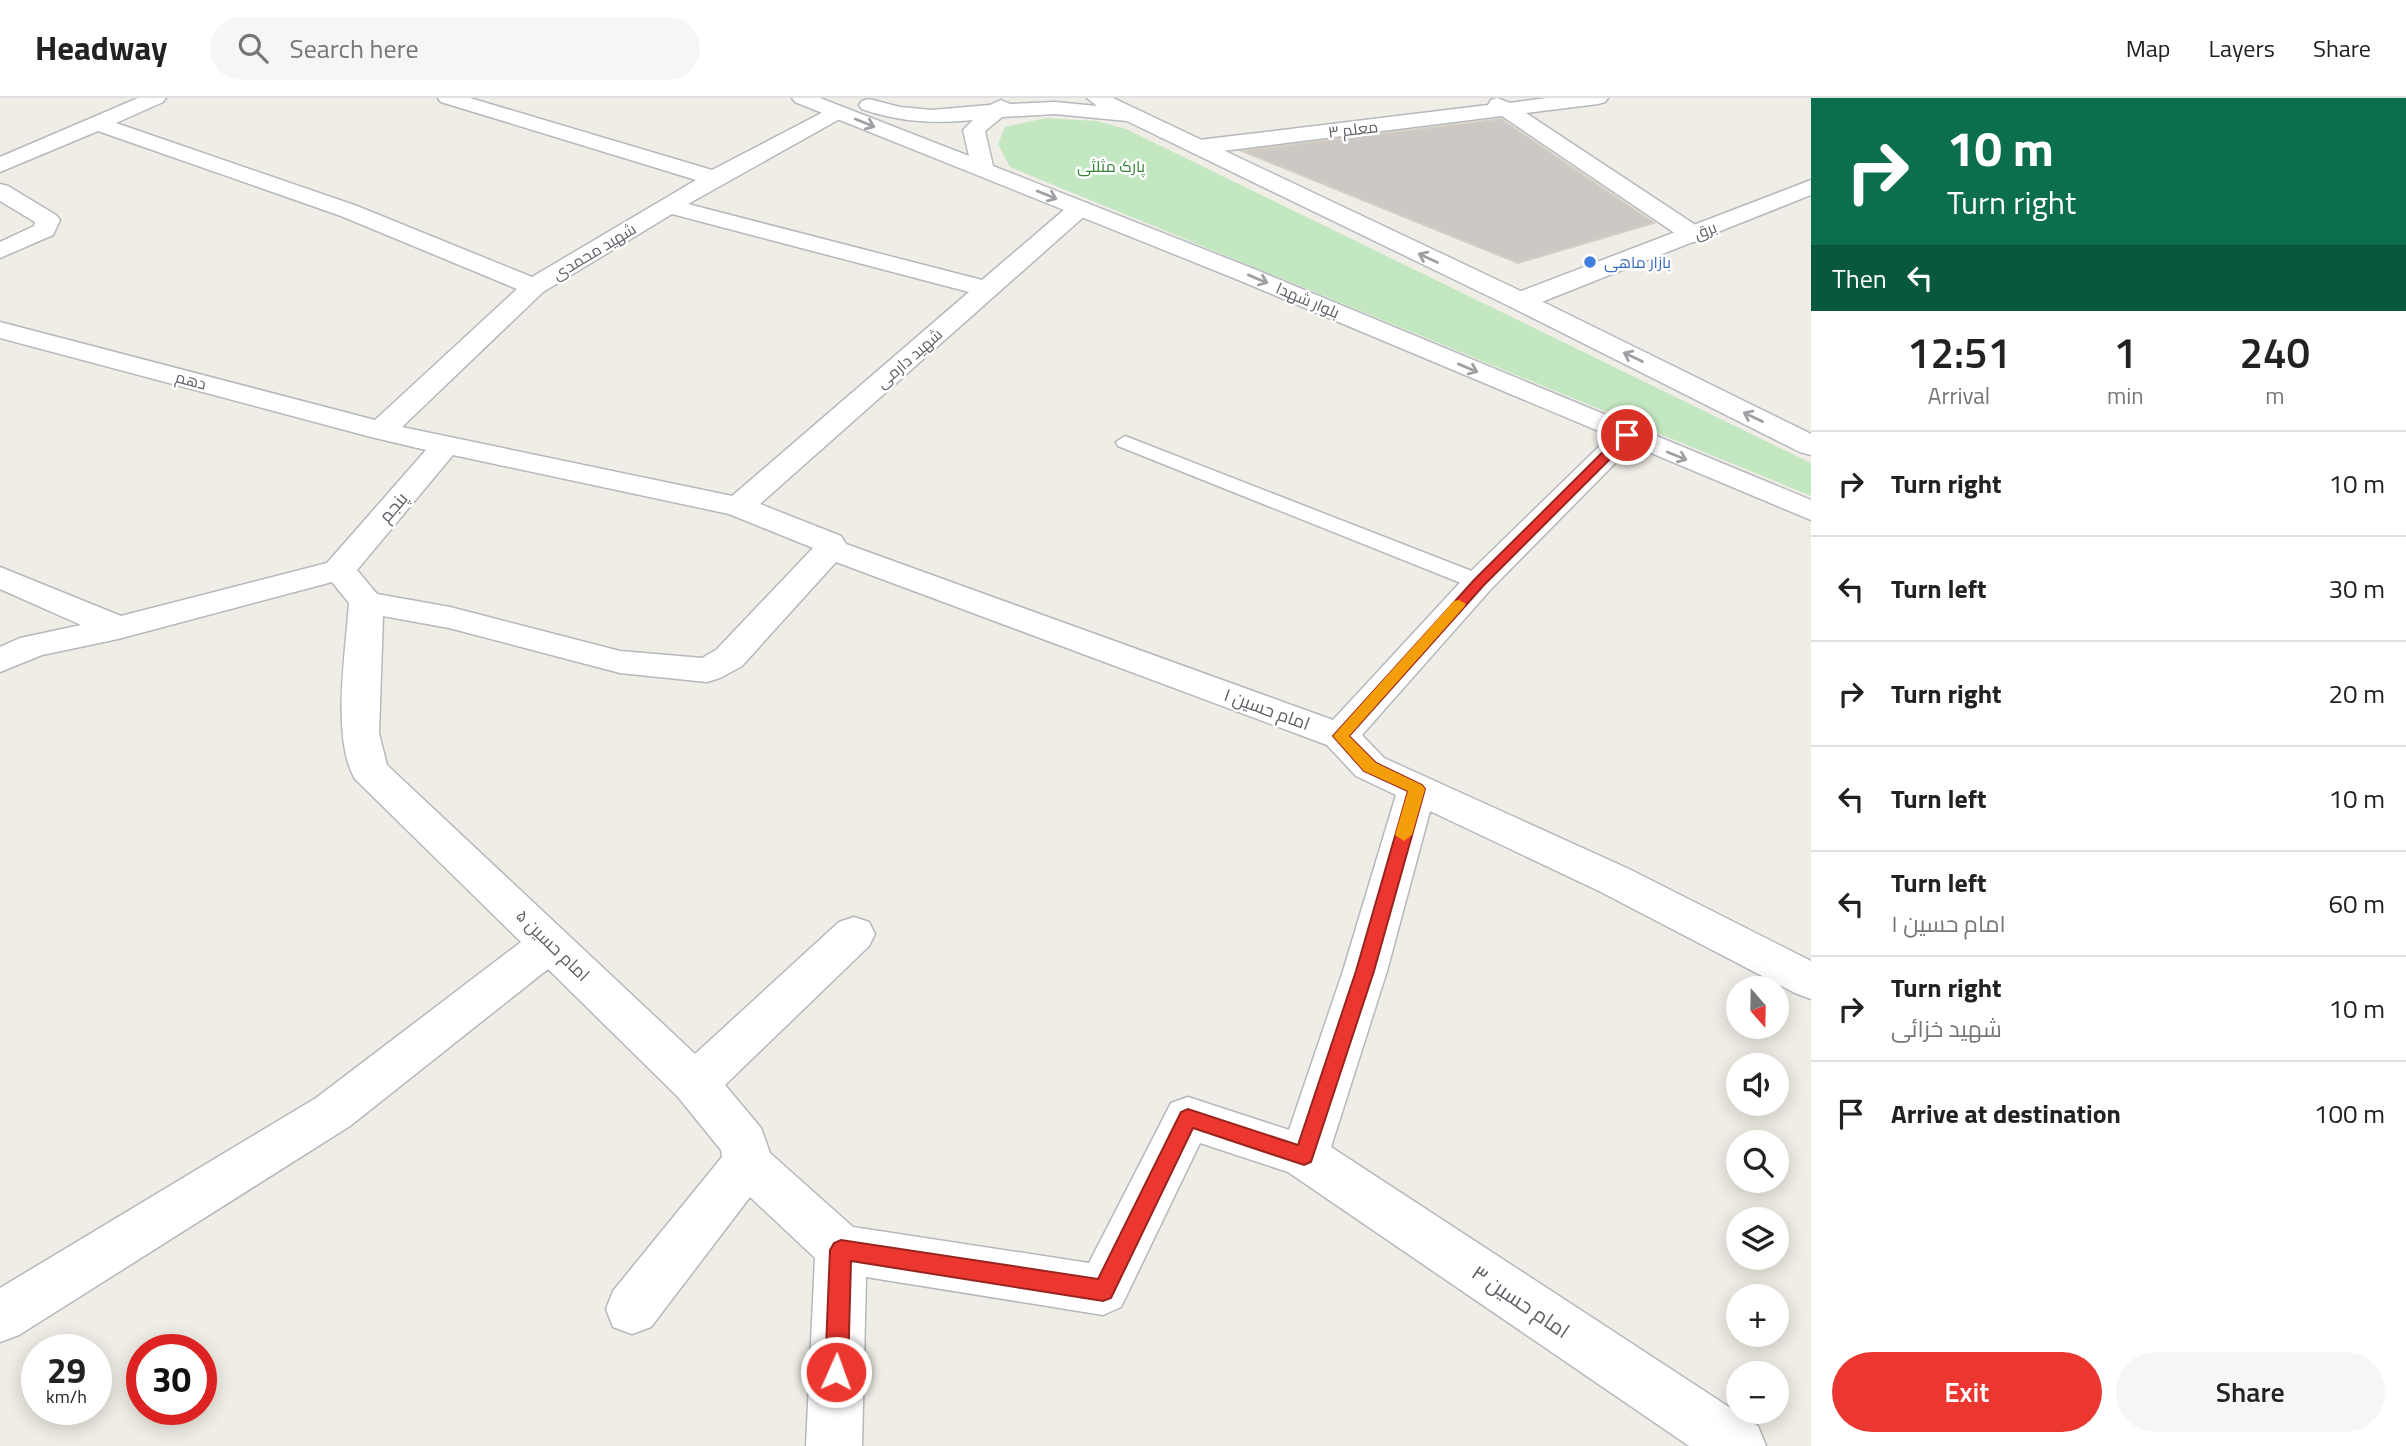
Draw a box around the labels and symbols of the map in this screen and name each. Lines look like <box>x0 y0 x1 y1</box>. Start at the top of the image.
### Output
street label: معلم ۳ <box>1327 114 1379 144</box>
one-way arrow <box>854 118 875 131</box>
park label: پارک مثلثی <box>1077 154 1146 178</box>
one-way arrow <box>1035 189 1057 202</box>
street label: برق <box>1690 215 1720 245</box>
street label: شهید محمدی <box>547 216 641 286</box>
place label: بازار ماهی <box>1604 250 1671 274</box>
one-way arrow <box>1418 251 1439 265</box>
marker: بازار ماهی <box>1582 254 1598 270</box>
one-way arrow <box>1247 274 1268 287</box>
street label: بلوار شهدا <box>1272 276 1344 324</box>
street label: شهید دارمی <box>870 322 948 394</box>
one-way arrow <box>1623 350 1644 364</box>
one-way arrow <box>1456 362 1478 375</box>
street label: دهم <box>173 364 209 396</box>
pin <box>1597 405 1657 465</box>
one-way arrow <box>1743 409 1764 423</box>
one-way arrow <box>1666 450 1688 463</box>
street label: پنجم <box>372 486 414 528</box>
street label: امام حسین ۱ <box>1220 681 1314 737</box>
street label: امام حسین ۵ <box>510 903 596 987</box>
north arrow <box>1726 976 1788 1040</box>
street label: امام حسین ۳ <box>1465 1256 1577 1346</box>
speed limit sign: 30 <box>126 1334 217 1425</box>
position arrow <box>799 1335 873 1409</box>

